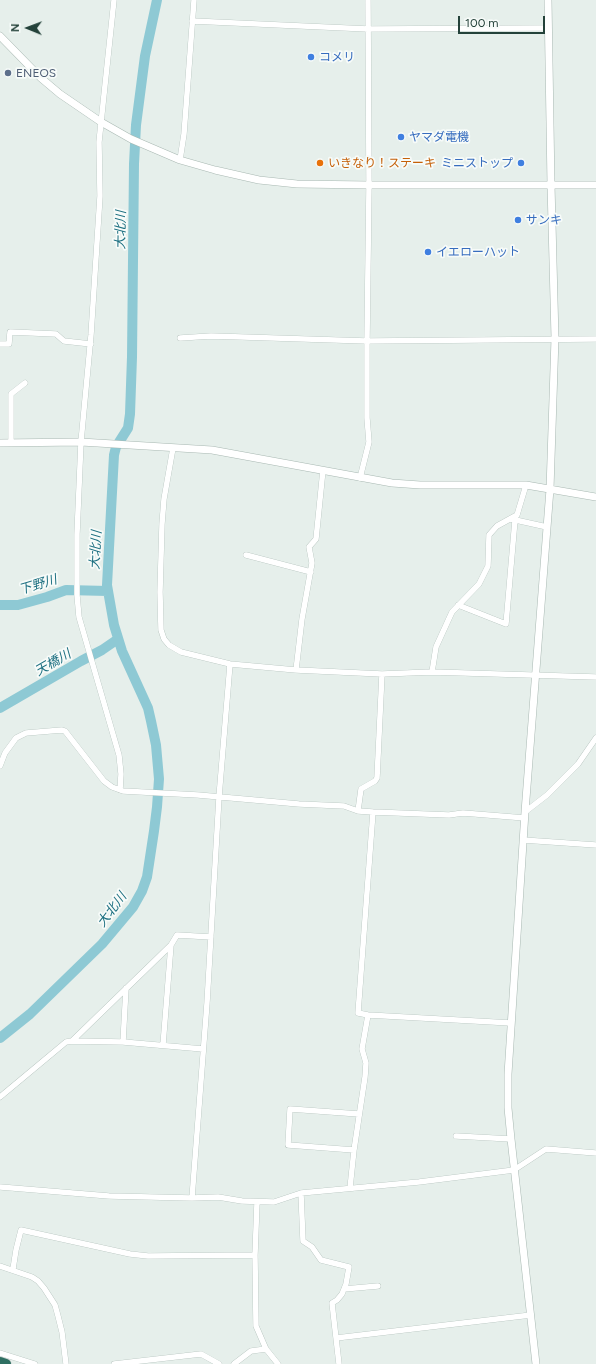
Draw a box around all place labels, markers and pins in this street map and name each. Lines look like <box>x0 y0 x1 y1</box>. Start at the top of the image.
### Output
place label: コメリ <box>319 50 355 64</box>
marker: コメリ <box>306 52 316 62</box>
place label: ENEOS <box>16 66 56 80</box>
marker: ENEOS <box>3 68 13 78</box>
place label: ヤマダ電機 <box>409 130 469 144</box>
marker: ヤマダ電機 <box>396 132 406 142</box>
place label: いきなり！ステーキ <box>328 156 436 170</box>
place label: ミニストップ <box>441 156 513 170</box>
marker: いきなり！ステーキ <box>315 158 325 168</box>
marker: ミニストップ <box>516 158 526 168</box>
place label: サンキ <box>526 213 562 227</box>
marker: サンキ <box>513 215 523 225</box>
place label: イエローハット <box>436 245 520 259</box>
marker: イエローハット <box>423 247 433 257</box>

